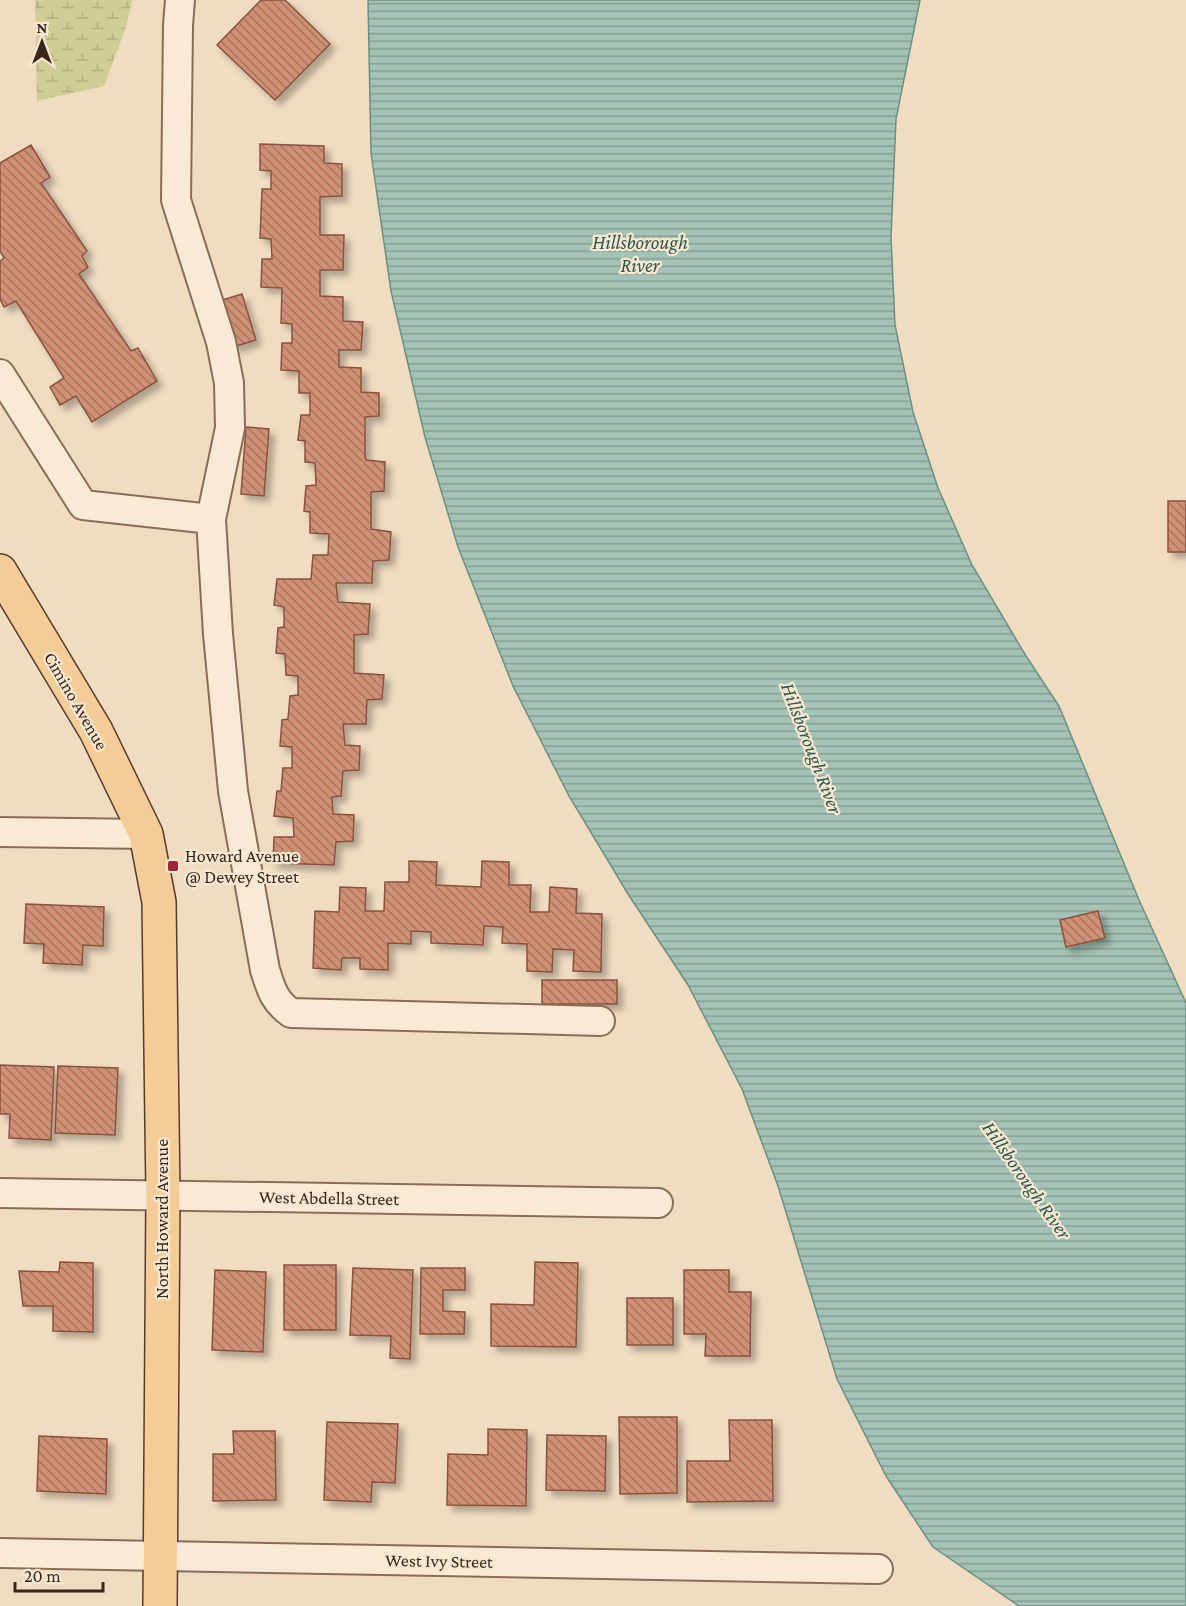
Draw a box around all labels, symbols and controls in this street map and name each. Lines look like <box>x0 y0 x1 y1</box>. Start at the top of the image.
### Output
north arrow <box>12 12 72 72</box>
text: N <box>37 19 48 36</box>
water label: Hillsborough River <box>592 231 688 276</box>
street label: Cimino Avenue <box>40 649 112 753</box>
water label: Hillsborough River <box>776 679 847 818</box>
place label: Howard Avenue @ Dewey Street <box>185 846 300 887</box>
marker: Howard Avenue @ Dewey Street <box>166 859 180 873</box>
water label: Hillsborough River <box>977 1117 1076 1244</box>
street label: North Howard Avenue <box>152 1139 172 1299</box>
street label: West Abdella Street <box>259 1187 400 1209</box>
street label: West Ivy Street <box>385 1550 494 1572</box>
scale bar <box>15 1555 104 1593</box>
text: 20 m <box>24 1566 61 1586</box>

